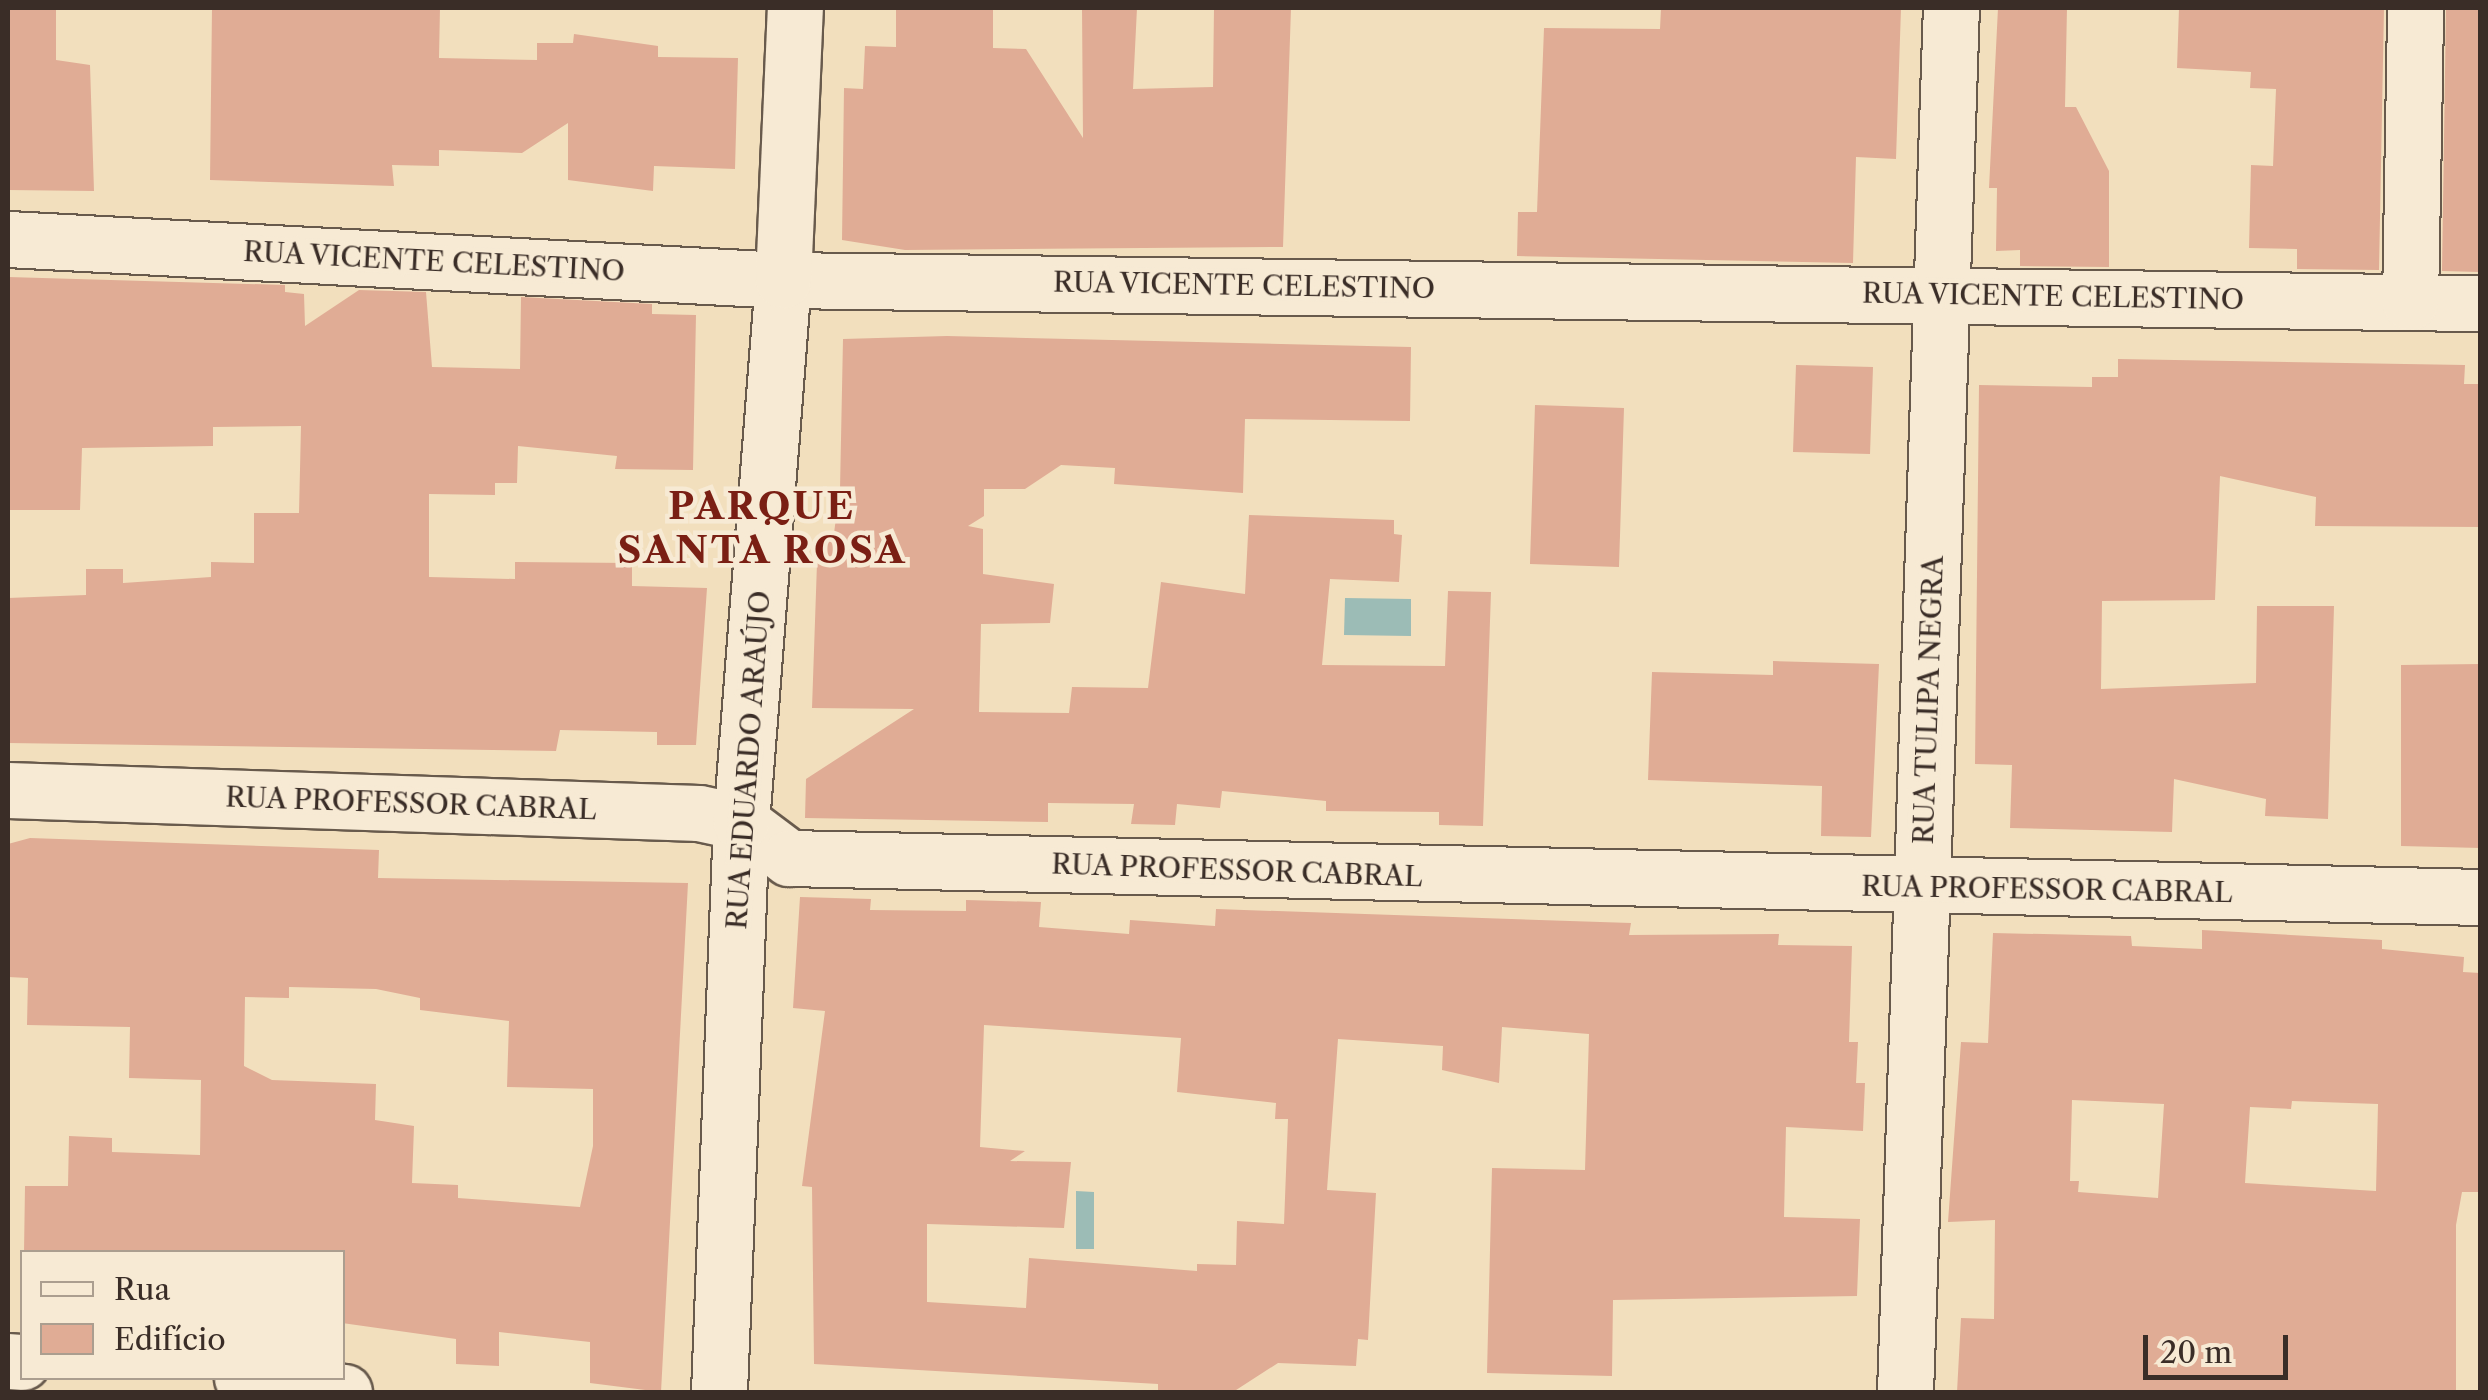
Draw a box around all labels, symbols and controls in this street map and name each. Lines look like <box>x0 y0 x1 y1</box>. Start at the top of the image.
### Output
street label: RUA VICENTE CELESTINO <box>241 234 627 288</box>
street label: RUA VICENTE CELESTINO <box>1052 265 1436 305</box>
street label: RUA VICENTE CELESTINO <box>1861 276 2245 316</box>
district label: PARQUE SANTA ROSA <box>616 483 908 572</box>
street label: RUA TULIPA NEGRA <box>1906 554 1950 846</box>
street label: RUA EDUARDO ARAÚJO <box>719 588 777 932</box>
street label: RUA PROFESSOR CABRAL <box>224 780 598 826</box>
street label: RUA PROFESSOR CABRAL <box>1050 847 1424 893</box>
street label: RUA PROFESSOR CABRAL <box>1860 869 2234 909</box>
legend <box>20 1250 345 1380</box>
text: Rua <box>114 1271 170 1308</box>
scale bar <box>2148 1315 2293 1377</box>
text: Edifício <box>114 1321 226 1358</box>
text: 20 m <box>2160 1334 2232 1371</box>

